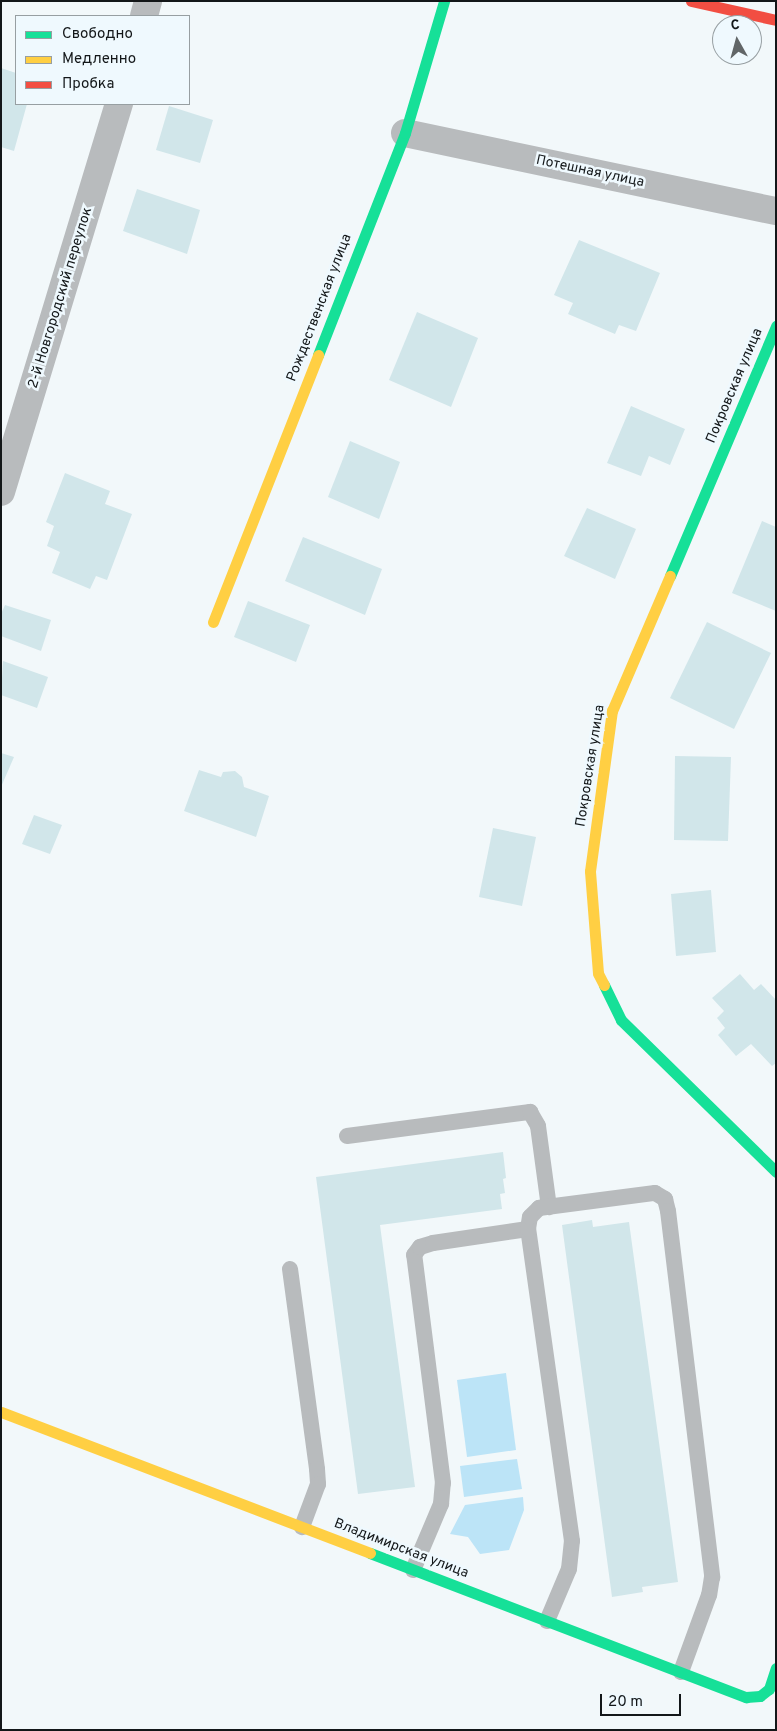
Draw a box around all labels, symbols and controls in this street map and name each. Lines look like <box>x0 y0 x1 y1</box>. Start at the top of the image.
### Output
legend <box>15 15 190 105</box>
north arrow <box>712 15 762 65</box>
text: С <box>730 17 741 35</box>
text: Свободно <box>62 25 133 44</box>
text: Медленно <box>62 50 136 69</box>
text: Пробка <box>62 75 114 94</box>
street label: Потешная улица <box>534 152 646 192</box>
street label: 2-й Новгородский переулок <box>25 206 97 390</box>
street label: Рождественская улица <box>284 232 356 384</box>
street label: Покровская улица <box>703 326 767 446</box>
street label: Покровская улица <box>573 704 609 828</box>
street label: Владимирская улица <box>331 1516 471 1582</box>
scale bar <box>602 1684 683 1716</box>
text: 20 m <box>608 1693 643 1712</box>

